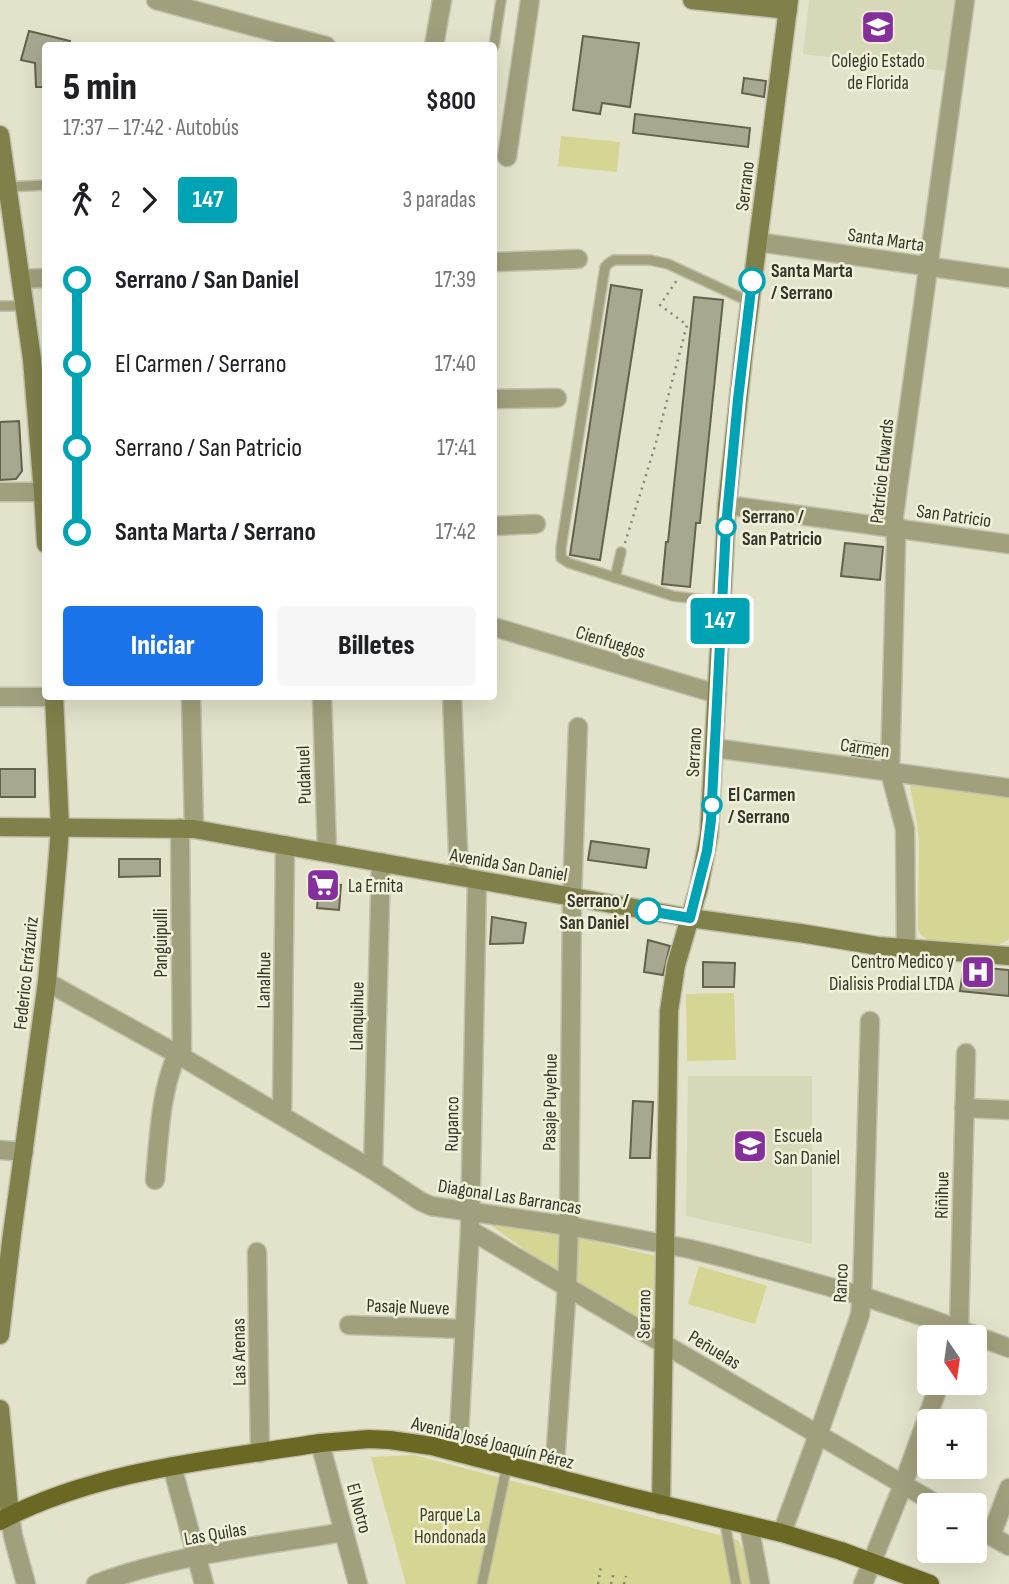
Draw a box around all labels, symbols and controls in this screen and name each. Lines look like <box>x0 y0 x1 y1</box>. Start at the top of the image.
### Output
school or university icon: Colegio Estado de Florida <box>859 8 897 46</box>
place label: Colegio Estado de Florida <box>831 50 925 95</box>
text: 5 min <box>63 65 137 110</box>
text: $800 <box>426 86 476 117</box>
text: 17:37 – 17:42 · Autobús <box>63 114 239 142</box>
street label: Serrano <box>731 160 760 212</box>
icon: walk <box>63 181 101 219</box>
icon: forward <box>130 181 168 219</box>
text: 147 <box>192 185 223 214</box>
text: 2 <box>111 186 120 214</box>
text: 3 paradas <box>403 186 476 214</box>
street label: Santa Marta <box>846 224 926 257</box>
place label: Santa Marta / Serrano <box>771 260 853 305</box>
text: Serrano / San Daniel <box>115 265 299 296</box>
text: 17:39 <box>435 266 476 294</box>
marker: Santa Marta / Serrano <box>739 268 765 294</box>
text: El Carmen / Serrano <box>115 349 286 380</box>
text: 17:40 <box>435 350 476 378</box>
street label: Patricio Edwards <box>866 417 899 525</box>
text: Serrano / San Patricio <box>115 433 302 464</box>
text: 17:41 <box>437 434 476 462</box>
street label: San Patricio <box>915 500 993 533</box>
place label: Serrano / San Patricio <box>742 506 822 551</box>
text: Santa Marta / Serrano <box>115 517 316 548</box>
marker: Serrano / San Patricio <box>716 517 736 537</box>
text: 17:42 <box>435 518 476 546</box>
line badge: 147 <box>680 598 760 644</box>
button: Iniciar <box>63 606 263 686</box>
button: Billetes <box>277 606 476 686</box>
text: 147 <box>705 606 735 635</box>
street label: Cienfuegos <box>573 621 648 664</box>
street label: Serrano <box>682 727 707 778</box>
street label: Carmen <box>839 734 891 763</box>
street label: Pudahuel <box>292 745 317 805</box>
place label: El Carmen / Serrano <box>728 784 795 829</box>
marker: El Carmen / Serrano <box>702 795 722 815</box>
street label: Avenida San Daniel <box>447 844 569 887</box>
supermarket icon: La Ernita <box>304 866 342 904</box>
place label: La Ernita <box>348 875 403 898</box>
place label: Serrano / San Daniel <box>559 890 630 935</box>
marker: Serrano / San Daniel <box>635 898 661 924</box>
street label: Panguipulli <box>150 908 173 978</box>
street label: Federico Errázuriz <box>9 915 44 1031</box>
street label: Lanalhue <box>253 951 276 1009</box>
place label: Centro Medico y Dialisis Prodial LTDA <box>829 951 955 996</box>
hospital icon: Centro Medico y Dialisis Prodial LTDA <box>959 953 997 991</box>
street label: Llanquihue <box>345 981 370 1051</box>
street label: Pasaje Puyehue <box>538 1053 563 1151</box>
street label: Rupanco <box>441 1096 464 1152</box>
place label: Escuela San Daniel <box>774 1125 840 1170</box>
school or university icon: Escuela San Daniel <box>731 1127 769 1165</box>
street label: Riñihue <box>931 1171 954 1219</box>
street label: Diagonal Las Barrancas <box>436 1175 583 1220</box>
street label: Ranco <box>829 1263 854 1303</box>
street label: Serrano <box>633 1289 656 1339</box>
street label: Pasaje Nueve <box>366 1295 450 1320</box>
street label: Las Arenas <box>227 1318 252 1386</box>
north arrow <box>917 1325 987 1395</box>
map controls <box>917 1325 987 1563</box>
street label: Peñuelas <box>684 1326 745 1375</box>
button: + <box>917 1409 987 1479</box>
street label: Avenida José Joaquín Pérez <box>408 1412 577 1475</box>
street label: El Notro <box>341 1481 376 1536</box>
button: − <box>917 1493 987 1563</box>
park label: Parque La Hondonada <box>414 1504 486 1549</box>
street label: Las Quilas <box>182 1518 248 1551</box>

